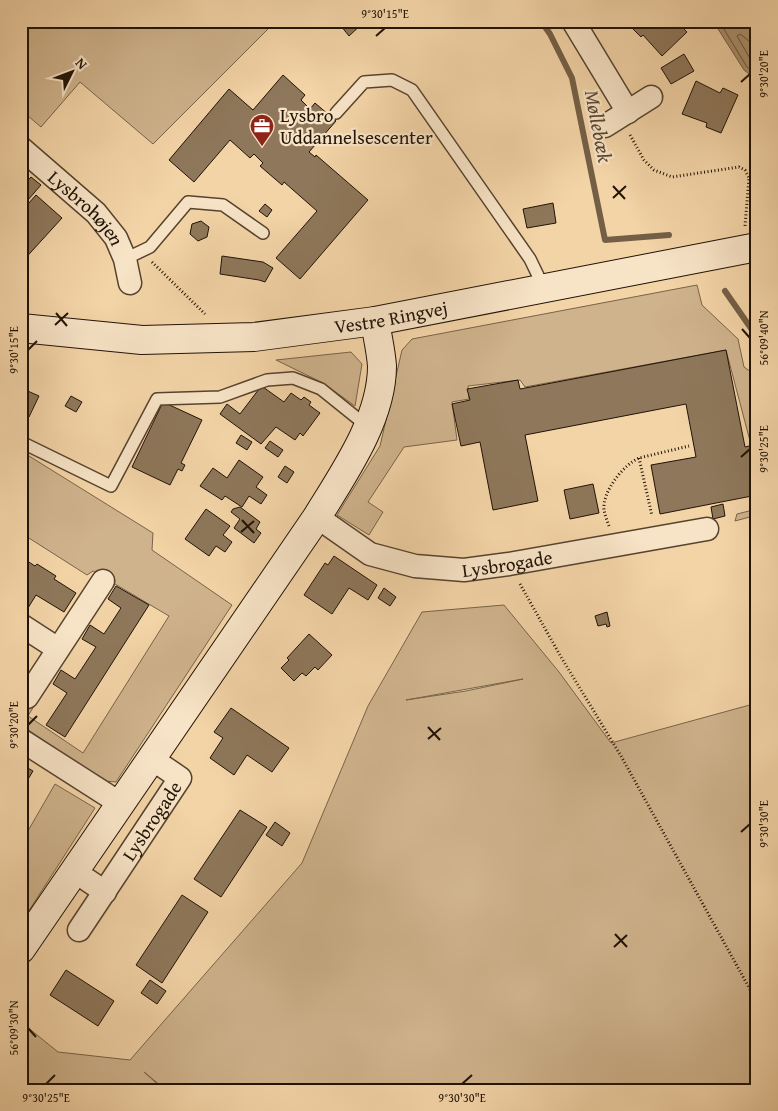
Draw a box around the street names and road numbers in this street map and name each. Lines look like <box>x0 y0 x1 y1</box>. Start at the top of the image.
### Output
street label: Lysbrohøjen <box>42 163 132 250</box>
street label: Vestre Ringvej <box>333 293 450 340</box>
street label: Lysbrogade <box>460 543 555 584</box>
street label: Lysbrogade <box>115 775 188 866</box>

